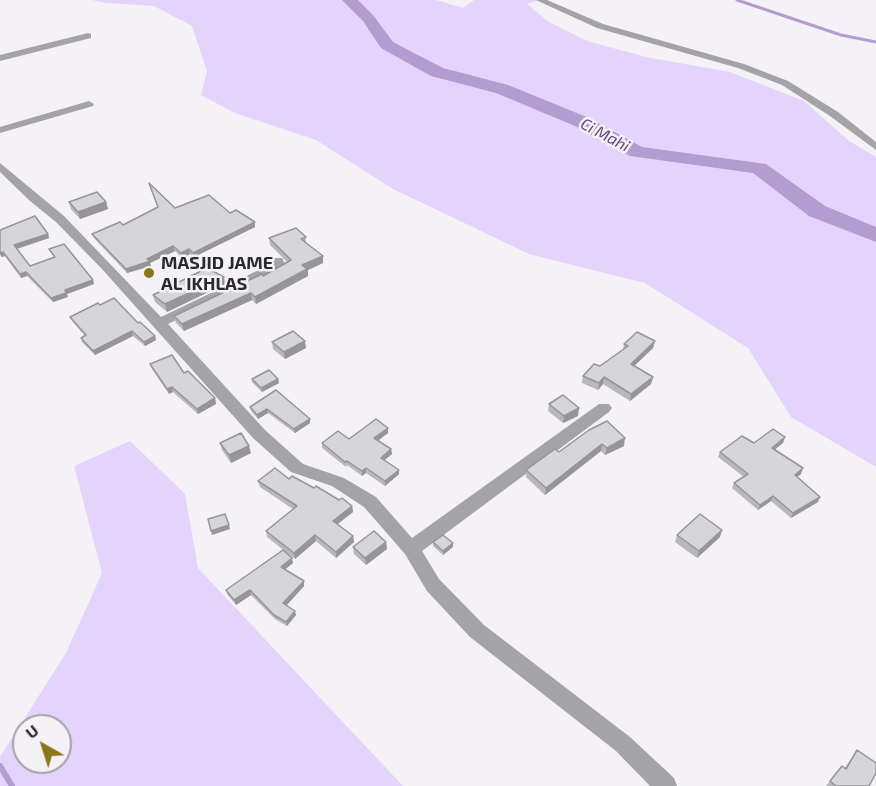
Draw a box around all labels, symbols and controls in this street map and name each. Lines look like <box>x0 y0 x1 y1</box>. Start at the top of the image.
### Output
water label: Ci Mahi <box>577 114 633 156</box>
place label: MASJID JAME AL IKHLAS <box>161 252 273 294</box>
marker: MASJID JAME AL IKHLAS <box>142 266 156 280</box>
north arrow <box>12 714 72 774</box>
text: U <box>21 720 42 742</box>

